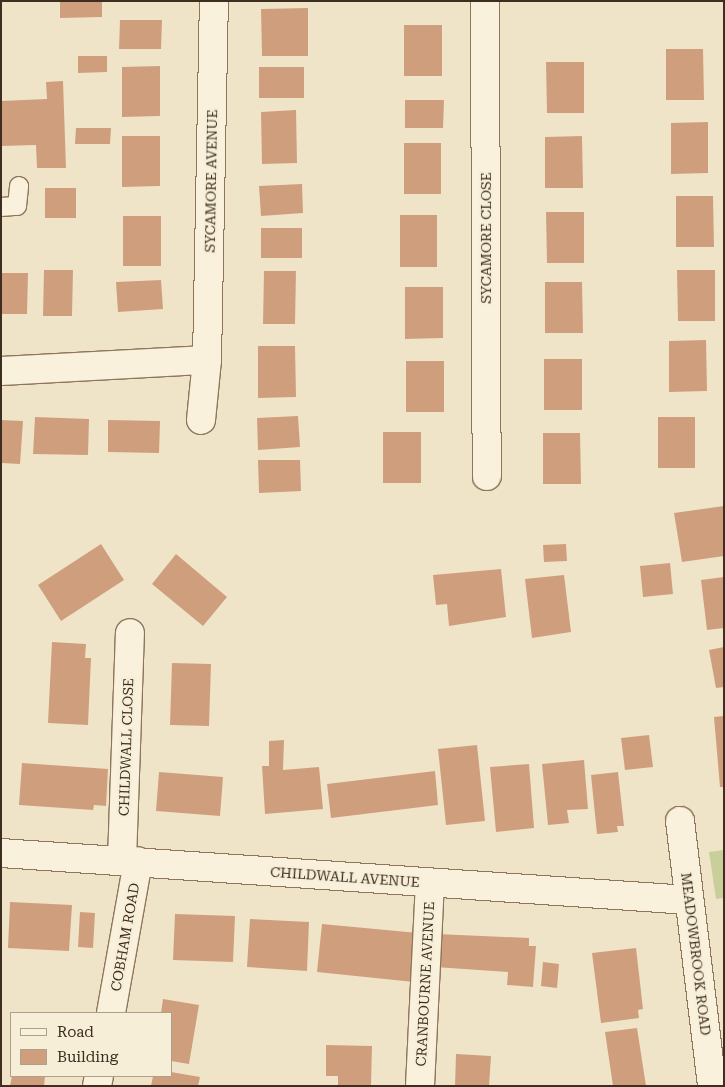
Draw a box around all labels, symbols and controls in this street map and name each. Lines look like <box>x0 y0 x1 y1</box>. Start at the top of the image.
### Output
street label: SYCAMORE AVENUE <box>201 109 221 253</box>
street label: SYCAMORE CLOSE <box>478 172 494 304</box>
street label: CHILDWALL CLOSE <box>115 678 137 816</box>
street label: CHILDWALL AVENUE <box>270 863 420 891</box>
street label: MEADOWBROOK ROAD <box>678 871 714 1037</box>
street label: COBHAM ROAD <box>107 881 143 993</box>
street label: CRANBOURNE AVENUE <box>412 901 438 1067</box>
legend <box>10 1012 172 1077</box>
text: Road <box>57 1023 94 1041</box>
text: Building <box>57 1048 118 1066</box>

